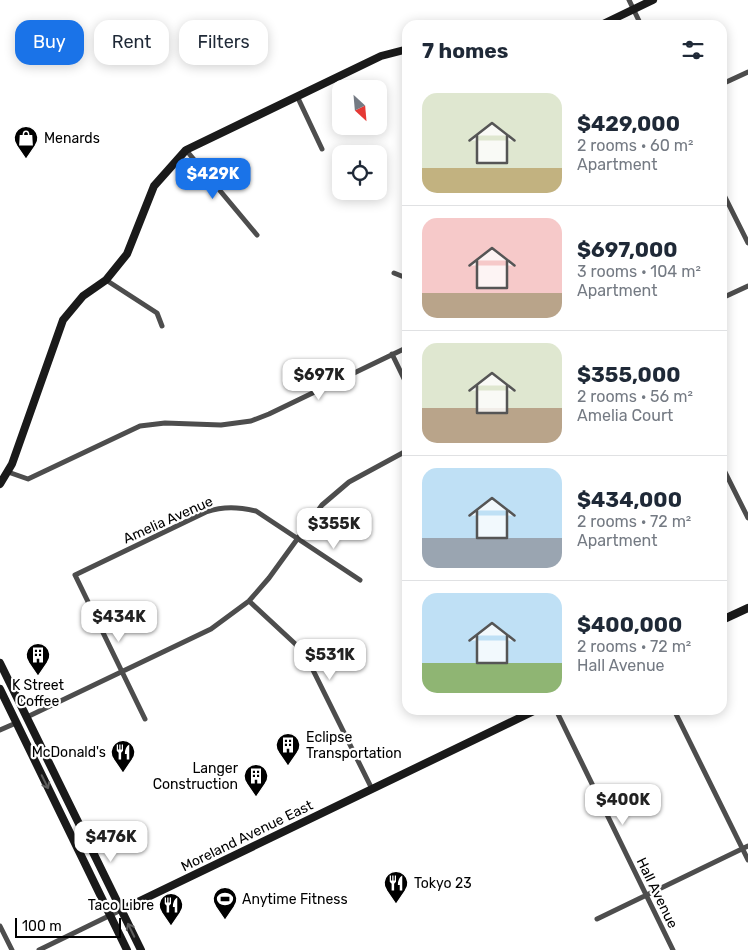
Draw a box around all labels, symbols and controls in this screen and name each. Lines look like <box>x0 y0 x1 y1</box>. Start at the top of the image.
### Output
chip: Buy <box>15 20 84 65</box>
chip: Rent <box>94 20 169 65</box>
chip: Filters <box>179 20 268 65</box>
icon: filters <box>679 36 707 64</box>
text: 7 homes <box>422 38 508 63</box>
north arrow <box>332 80 388 135</box>
map controls <box>332 80 387 200</box>
text: $429,000 <box>577 111 680 136</box>
icon: home <box>462 113 522 173</box>
shop icon: Menards <box>13 125 39 159</box>
place label: Menards <box>44 130 100 147</box>
text: 2 rooms · 60 m² <box>577 136 694 155</box>
button: locate <box>332 145 387 200</box>
text: Apartment <box>577 155 657 174</box>
pin: $429K <box>178 158 248 200</box>
text: $429K <box>187 164 239 183</box>
text: $697,000 <box>577 237 678 262</box>
icon: home <box>462 238 522 298</box>
text: 3 rooms · 104 m² <box>577 262 701 281</box>
text: Apartment <box>577 281 657 300</box>
pin: $697K <box>284 358 354 401</box>
text: $355,000 <box>577 362 680 387</box>
icon: home <box>462 363 522 423</box>
text: $697K <box>293 365 345 384</box>
text: 2 rooms · 56 m² <box>577 387 693 406</box>
text: Amelia Court <box>577 406 673 425</box>
text: $434,000 <box>577 487 682 512</box>
icon: home <box>462 488 522 548</box>
street label: Amelia Avenue <box>121 493 216 547</box>
pin: $355K <box>299 508 369 550</box>
text: 2 rooms · 72 m² <box>577 512 691 531</box>
text: $355K <box>308 514 360 533</box>
text: Apartment <box>577 531 657 550</box>
pin: $434K <box>84 600 154 643</box>
text: $434K <box>92 607 146 626</box>
text: $400,000 <box>577 612 682 637</box>
icon: home <box>462 613 522 673</box>
text: 2 rooms · 72 m² <box>577 637 691 656</box>
pin: $531K <box>295 638 365 681</box>
building icon: K Street Coffee <box>25 642 51 676</box>
text: $531K <box>305 645 355 664</box>
text: Hall Avenue <box>577 656 665 675</box>
place label: K Street Coffee <box>12 677 65 710</box>
place label: Eclipse Transportation <box>306 729 402 762</box>
building icon: Eclipse Transportation <box>275 732 301 766</box>
restaurant icon: McDonald's <box>110 739 136 773</box>
place label: McDonald's <box>32 744 106 761</box>
place label: Langer Construction <box>153 760 239 793</box>
building icon: Langer Construction <box>243 763 269 797</box>
one-way arrow <box>41 774 50 789</box>
pin: $400K <box>588 784 658 826</box>
text: $400K <box>596 790 650 809</box>
street label: Moreland Avenue East <box>178 796 316 875</box>
pin: $476K <box>76 820 146 863</box>
text: $476K <box>85 827 137 846</box>
street label: Hall Avenue <box>633 855 682 931</box>
restaurant icon: Tokyo 23 <box>383 870 409 904</box>
place label: Tokyo 23 <box>414 875 472 892</box>
sports icon: Anytime Fitness <box>212 886 238 920</box>
place label: Anytime Fitness <box>242 891 348 908</box>
restaurant icon: Taco Libre <box>158 892 184 926</box>
place label: Taco Libre <box>88 897 154 914</box>
scale bar <box>15 915 121 938</box>
text: 100 m <box>22 918 62 935</box>
one-way arrow <box>126 923 135 938</box>

